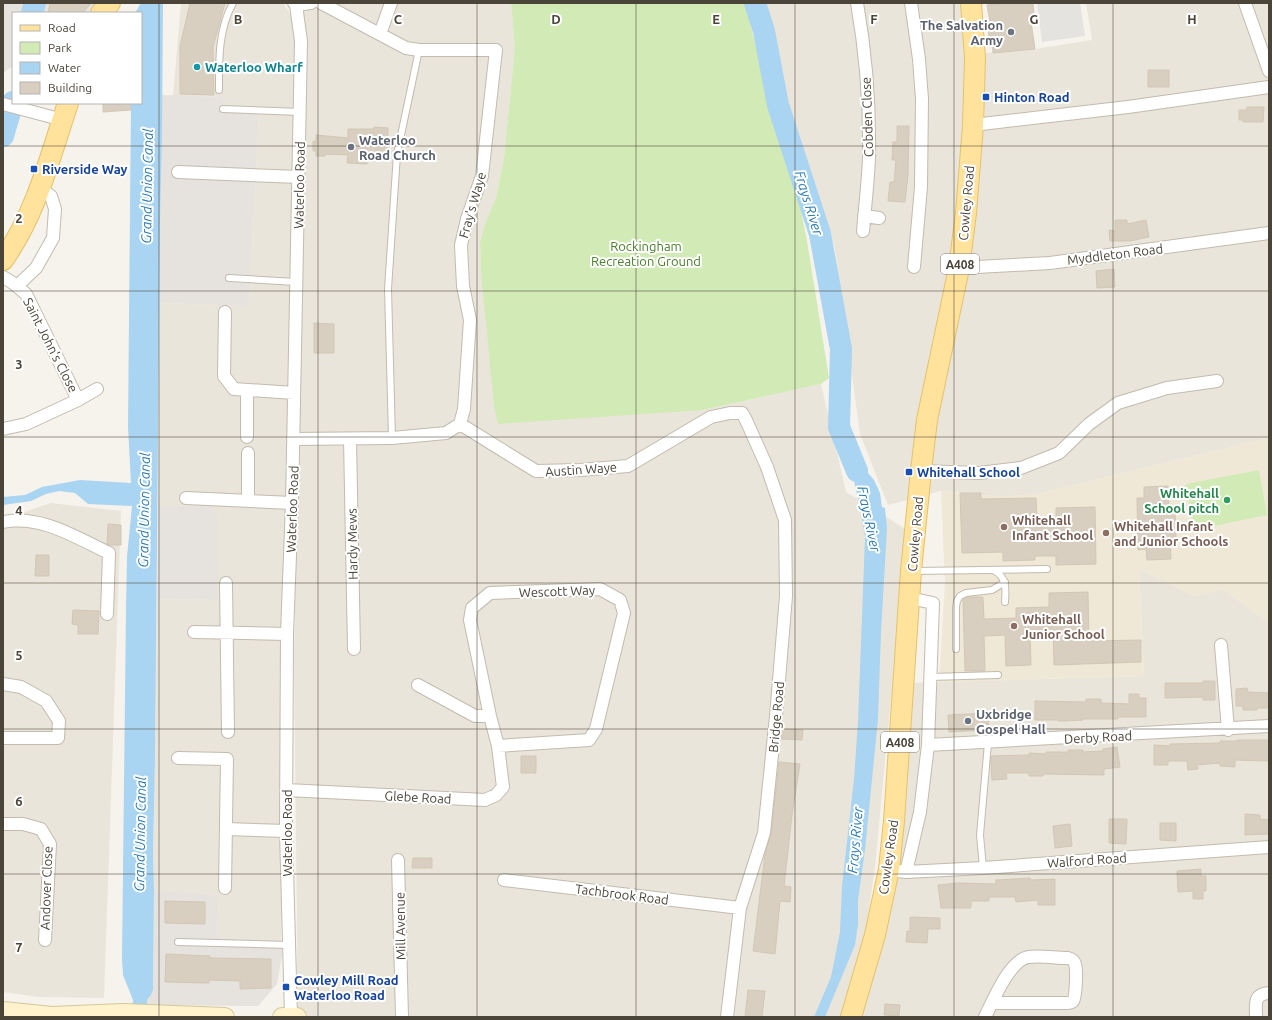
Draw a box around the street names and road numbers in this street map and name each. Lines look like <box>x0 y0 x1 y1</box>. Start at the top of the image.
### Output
street label: Cobden Close <box>859 77 875 157</box>
street label: Waterloo Road <box>291 141 307 229</box>
street label: Cowley Road <box>956 165 976 241</box>
street label: Fray's Waye <box>456 170 488 240</box>
street label: Myddleton Road <box>1066 241 1164 267</box>
road number: A408 <box>941 254 979 274</box>
street label: Saint John's Close <box>21 295 81 395</box>
street label: Austin Waye <box>545 460 617 478</box>
street label: Waterloo Road <box>283 465 301 553</box>
street label: Cowley Road <box>905 496 925 572</box>
street label: Hardy Mews <box>344 508 360 580</box>
street label: Wescott Way <box>519 583 595 599</box>
street label: Bridge Road <box>766 681 786 753</box>
street label: Derby Road <box>1064 728 1132 746</box>
road number: A408 <box>881 732 919 752</box>
street label: Glebe Road <box>384 788 452 806</box>
street label: Waterloo Road <box>280 789 294 877</box>
street label: Cowley Road <box>876 819 900 895</box>
street label: Andover Close <box>38 846 54 930</box>
street label: Walford Road <box>1047 850 1127 870</box>
street label: Tachbrook Road <box>574 881 670 907</box>
street label: Mill Avenue <box>392 892 408 960</box>

